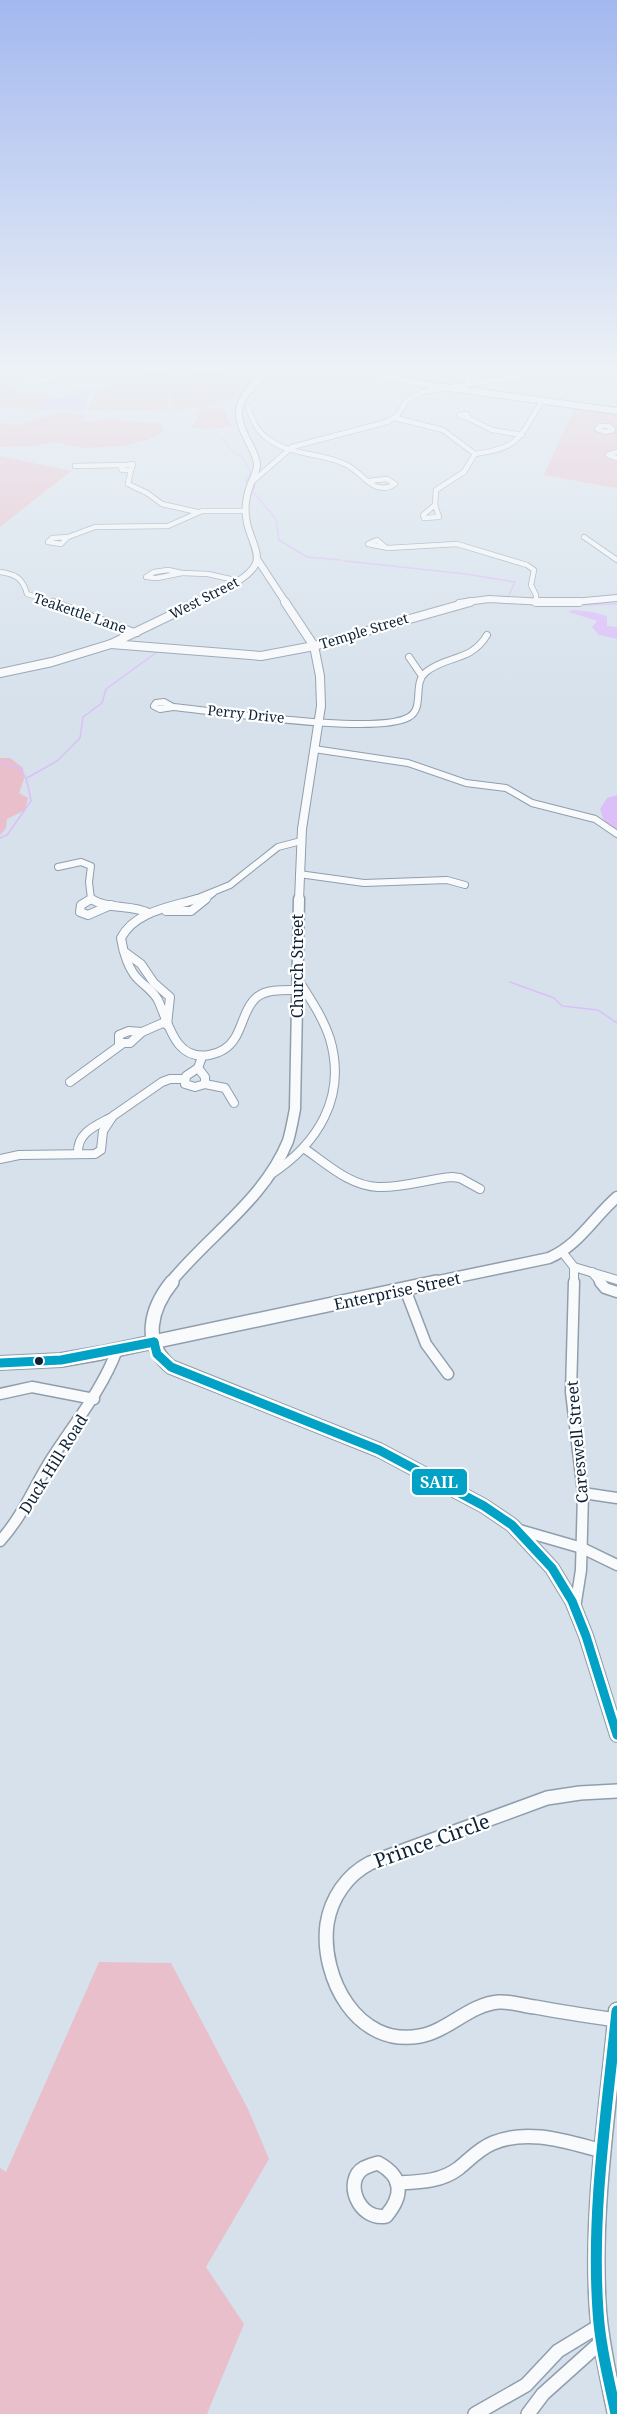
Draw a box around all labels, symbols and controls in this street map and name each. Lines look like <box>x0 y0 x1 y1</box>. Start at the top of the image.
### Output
street label: West Street <box>166 572 242 623</box>
street label: Teakettle Lane <box>31 588 129 637</box>
street label: Temple Street <box>317 608 411 653</box>
street label: Perry Drive <box>206 700 286 727</box>
street label: Church Street <box>286 913 308 1018</box>
street label: Enterprise Street <box>332 1267 463 1315</box>
unlabelled marker <box>33 1355 45 1367</box>
street label: Careswell Street <box>561 1379 593 1504</box>
street label: Duck Hill Road <box>14 1410 93 1518</box>
line badge: SAIL <box>411 1468 468 1496</box>
text: SAIL <box>420 1471 458 1493</box>
street label: Prince Circle <box>370 1807 493 1874</box>

